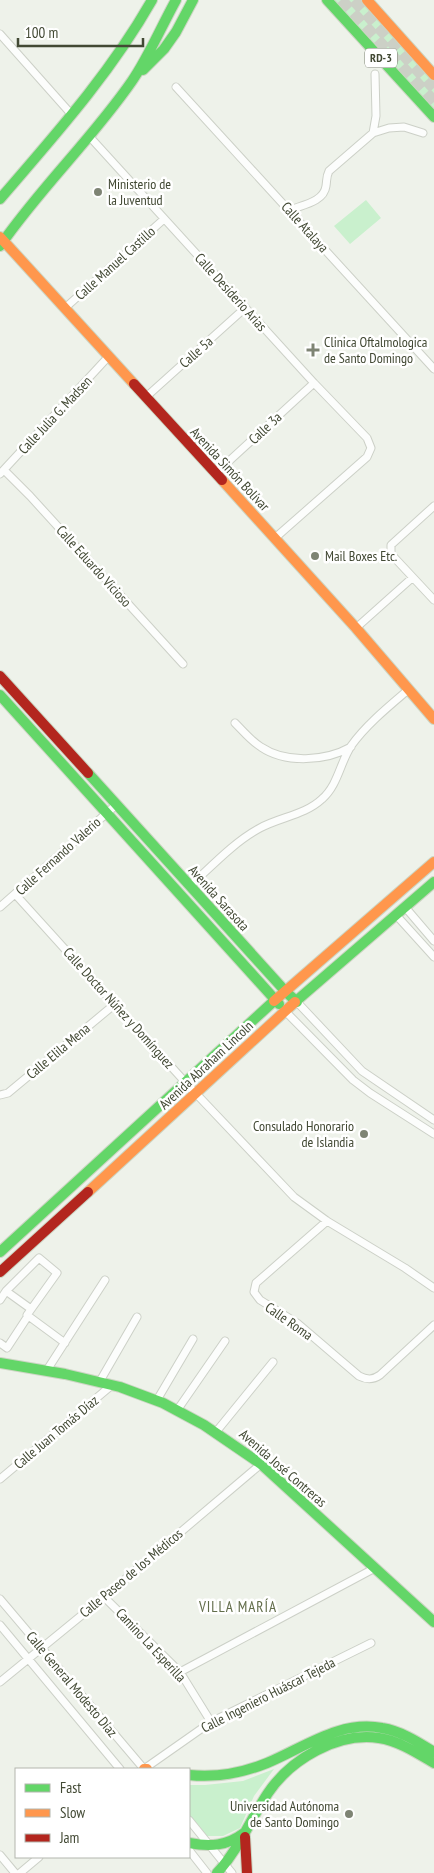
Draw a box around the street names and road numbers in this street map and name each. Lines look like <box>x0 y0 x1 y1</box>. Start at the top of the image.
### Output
road number: RD-3 <box>365 48 397 68</box>
street label: Calle Atalaya <box>277 198 333 256</box>
street label: Calle Manuel Castillo <box>71 222 159 304</box>
street label: Calle Desiderio Arias <box>191 249 271 335</box>
street label: Calle 5a <box>175 332 217 372</box>
street label: Calle Julia G. Madsen <box>14 372 96 458</box>
street label: Calle 3a <box>245 408 285 448</box>
street label: Avenida Simón Bolívar <box>186 423 274 515</box>
street label: Calle Eduardo Vicioso <box>53 521 135 611</box>
street label: Calle Fernando Valerio <box>12 813 104 899</box>
street label: Avenida Sarasota <box>185 861 253 935</box>
street label: Calle Doctor Núñez y Domínguez <box>60 943 178 1073</box>
street label: Avenida Abraham Lincoln <box>155 1017 257 1113</box>
street label: Calle Elila Mena <box>22 1019 94 1083</box>
street label: Calle Roma <box>262 1298 316 1344</box>
street label: Calle Juan Tomás Díaz <box>10 1391 102 1473</box>
street label: Avenida José Contreras <box>236 1425 331 1511</box>
street label: Calle Paseo de los Médicos <box>76 1524 186 1621</box>
street label: Camino La Esperilla <box>112 1604 190 1686</box>
street label: Calle General Modesto Díaz <box>22 1627 122 1741</box>
street label: Calle Ingeniero Huáscar Tejeda <box>198 1653 338 1737</box>

